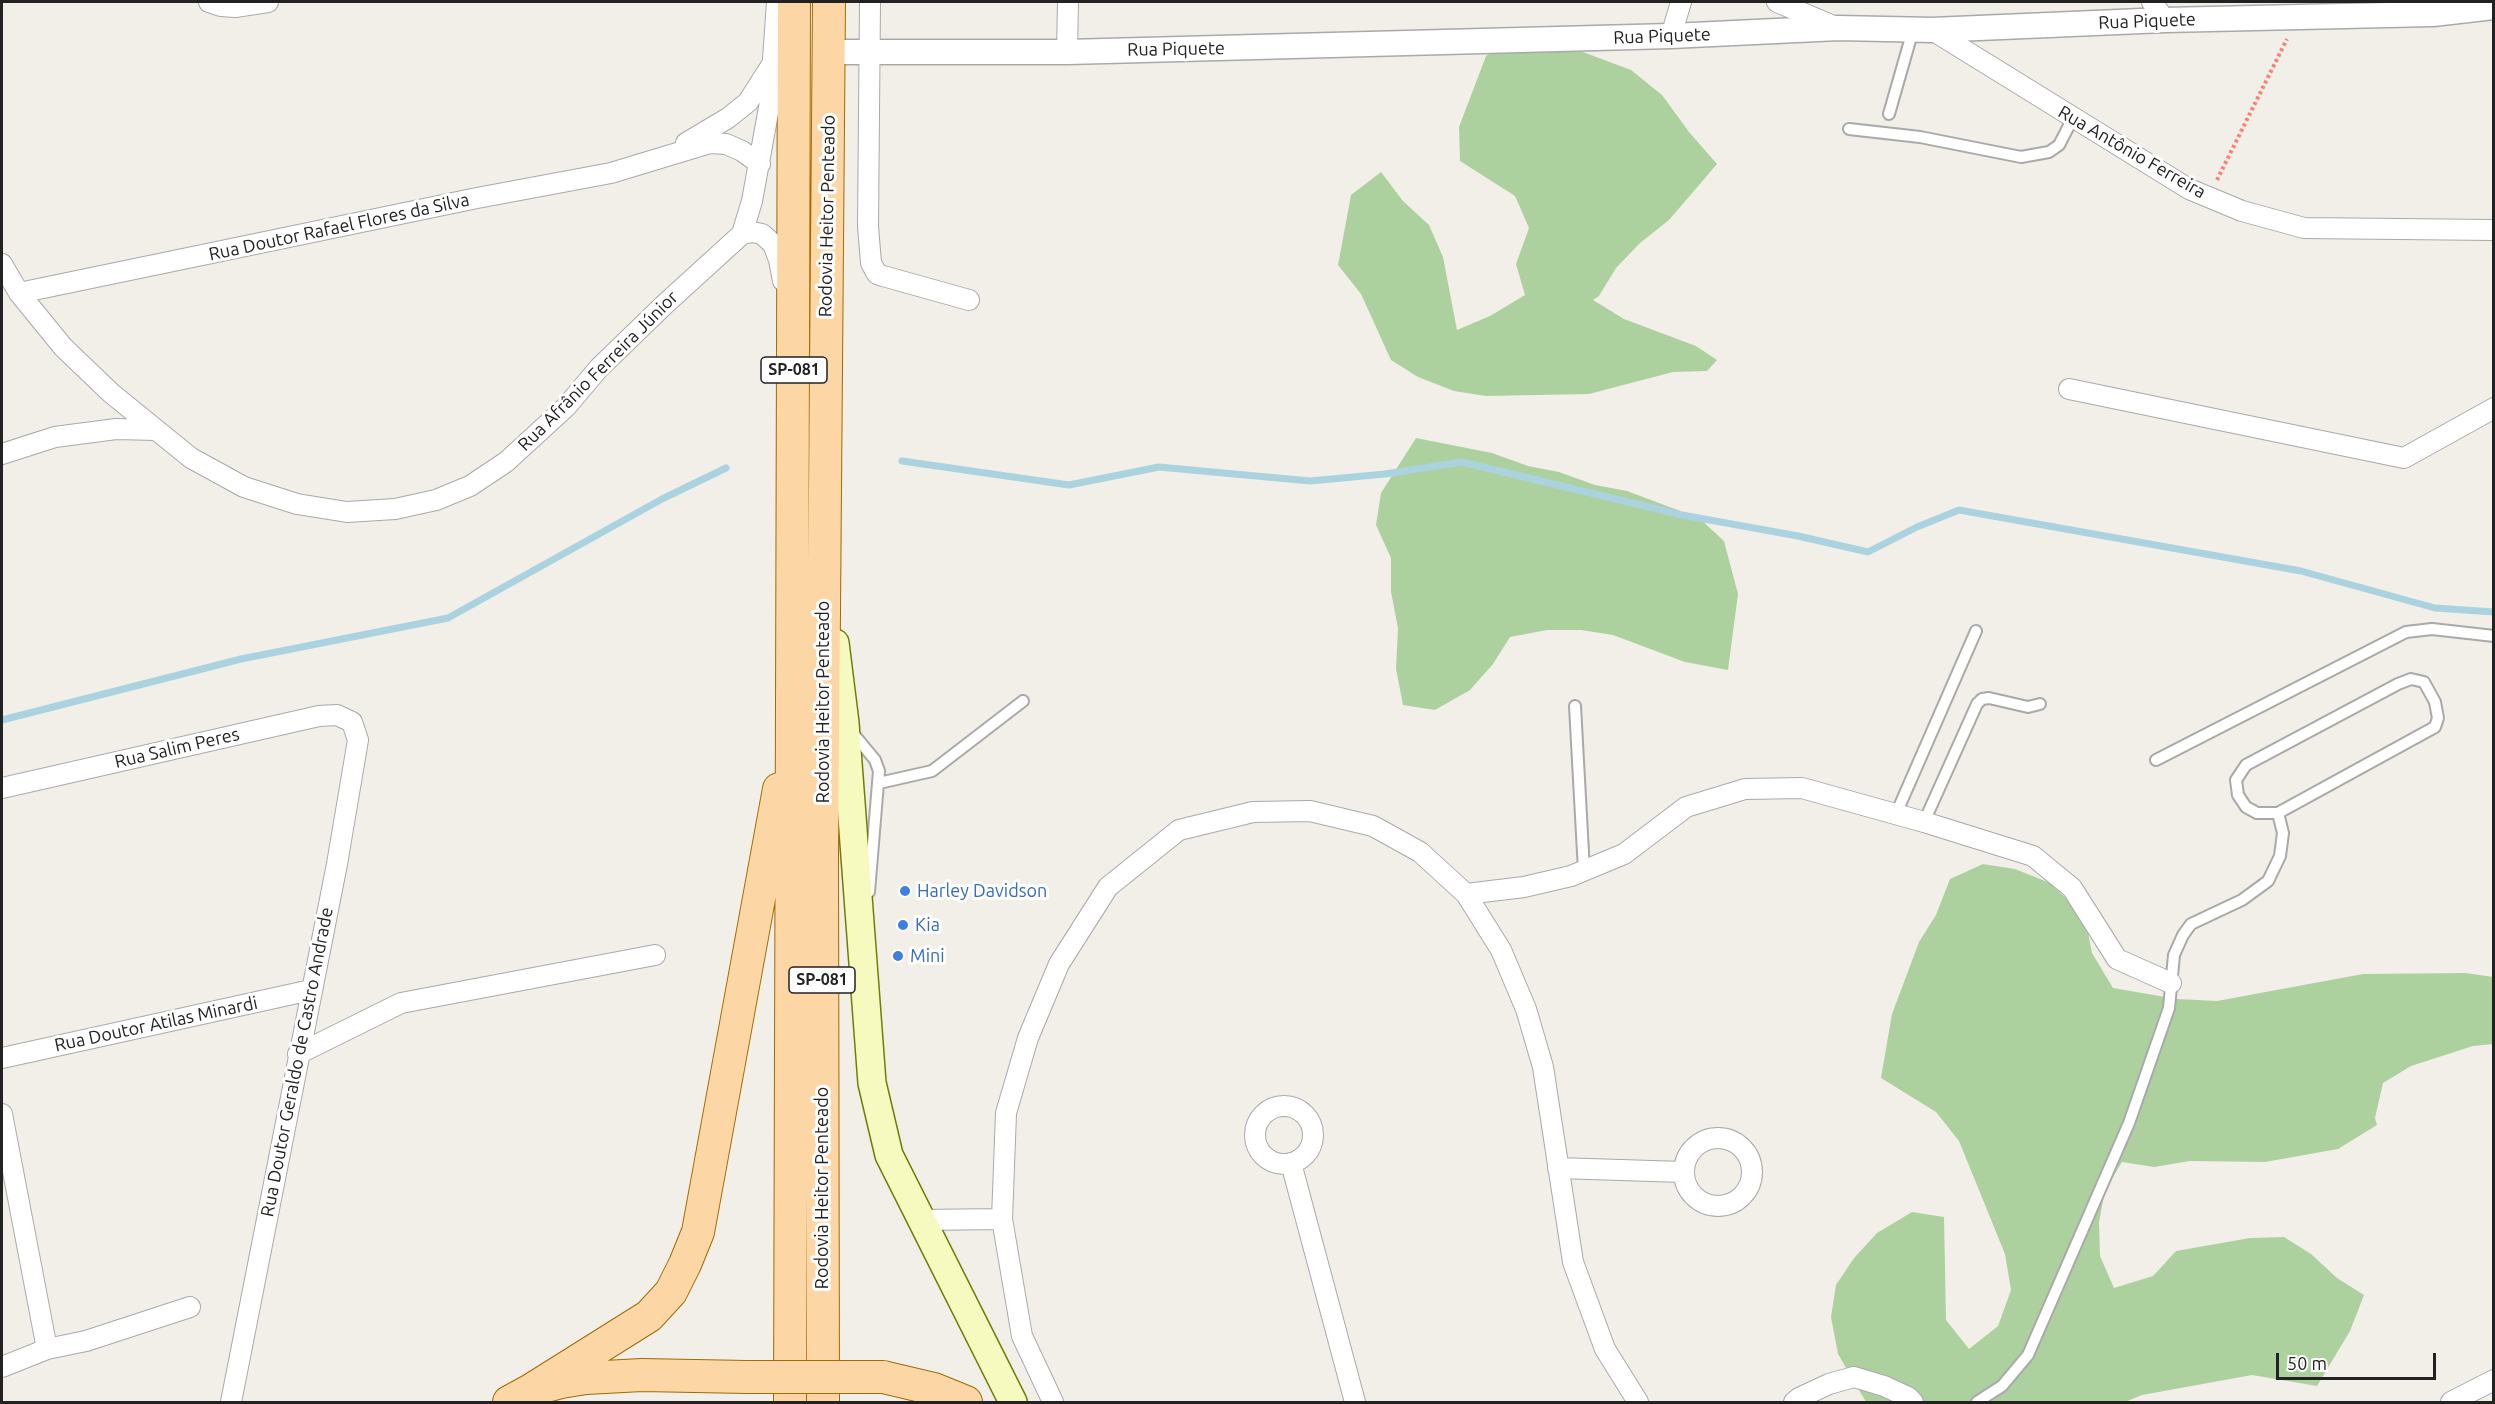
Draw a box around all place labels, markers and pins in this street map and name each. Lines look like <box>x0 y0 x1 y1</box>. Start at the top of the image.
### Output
place label: Harley Davidson <box>917 880 1047 902</box>
marker: Harley Davidson <box>898 884 912 898</box>
place label: Kia <box>915 914 940 936</box>
marker: Kia <box>896 918 910 932</box>
place label: Mini <box>910 945 945 967</box>
marker: Mini <box>891 949 905 963</box>

